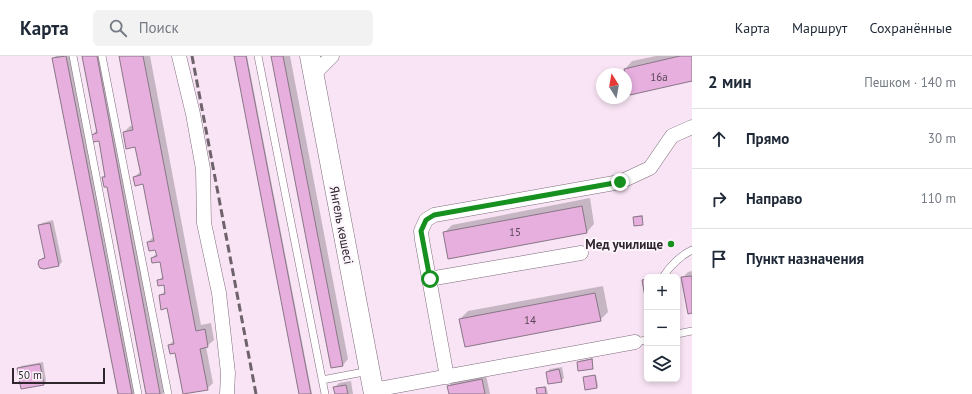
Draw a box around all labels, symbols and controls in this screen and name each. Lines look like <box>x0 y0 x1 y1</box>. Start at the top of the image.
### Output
search box <box>93 10 373 46</box>
text: Карта <box>20 16 69 40</box>
icon: search <box>107 17 129 39</box>
text: Поиск <box>139 18 179 37</box>
text: Карта <box>735 19 770 37</box>
text: Маршрут <box>792 19 847 37</box>
text: Сохранённые <box>869 19 952 37</box>
north arrow <box>596 68 632 104</box>
house number: 16а <box>650 70 668 84</box>
text: 2 мин <box>708 71 752 93</box>
text: Пешком · 140 m <box>864 74 956 91</box>
icon: ahead <box>708 128 730 150</box>
text: Прямо <box>746 129 789 148</box>
text: 30 m <box>928 130 956 147</box>
route end <box>611 173 629 191</box>
street label: Янгель көшесі <box>326 185 357 266</box>
icon: right <box>708 188 730 210</box>
text: Направо <box>746 189 802 208</box>
text: 110 m <box>921 190 956 207</box>
house number: 15 <box>509 225 521 239</box>
place label: Мед училище <box>585 236 663 253</box>
marker: Мед училище <box>666 239 676 249</box>
icon: arrive <box>708 248 730 270</box>
text: Пункт назначения <box>746 249 864 268</box>
route start <box>421 270 439 288</box>
map controls <box>644 274 680 382</box>
button: + <box>644 274 680 310</box>
button: − <box>644 310 680 346</box>
house number: 14 <box>524 313 536 327</box>
button: layers <box>644 346 680 382</box>
scale bar <box>12 366 105 385</box>
text: 50 m <box>18 368 42 382</box>

